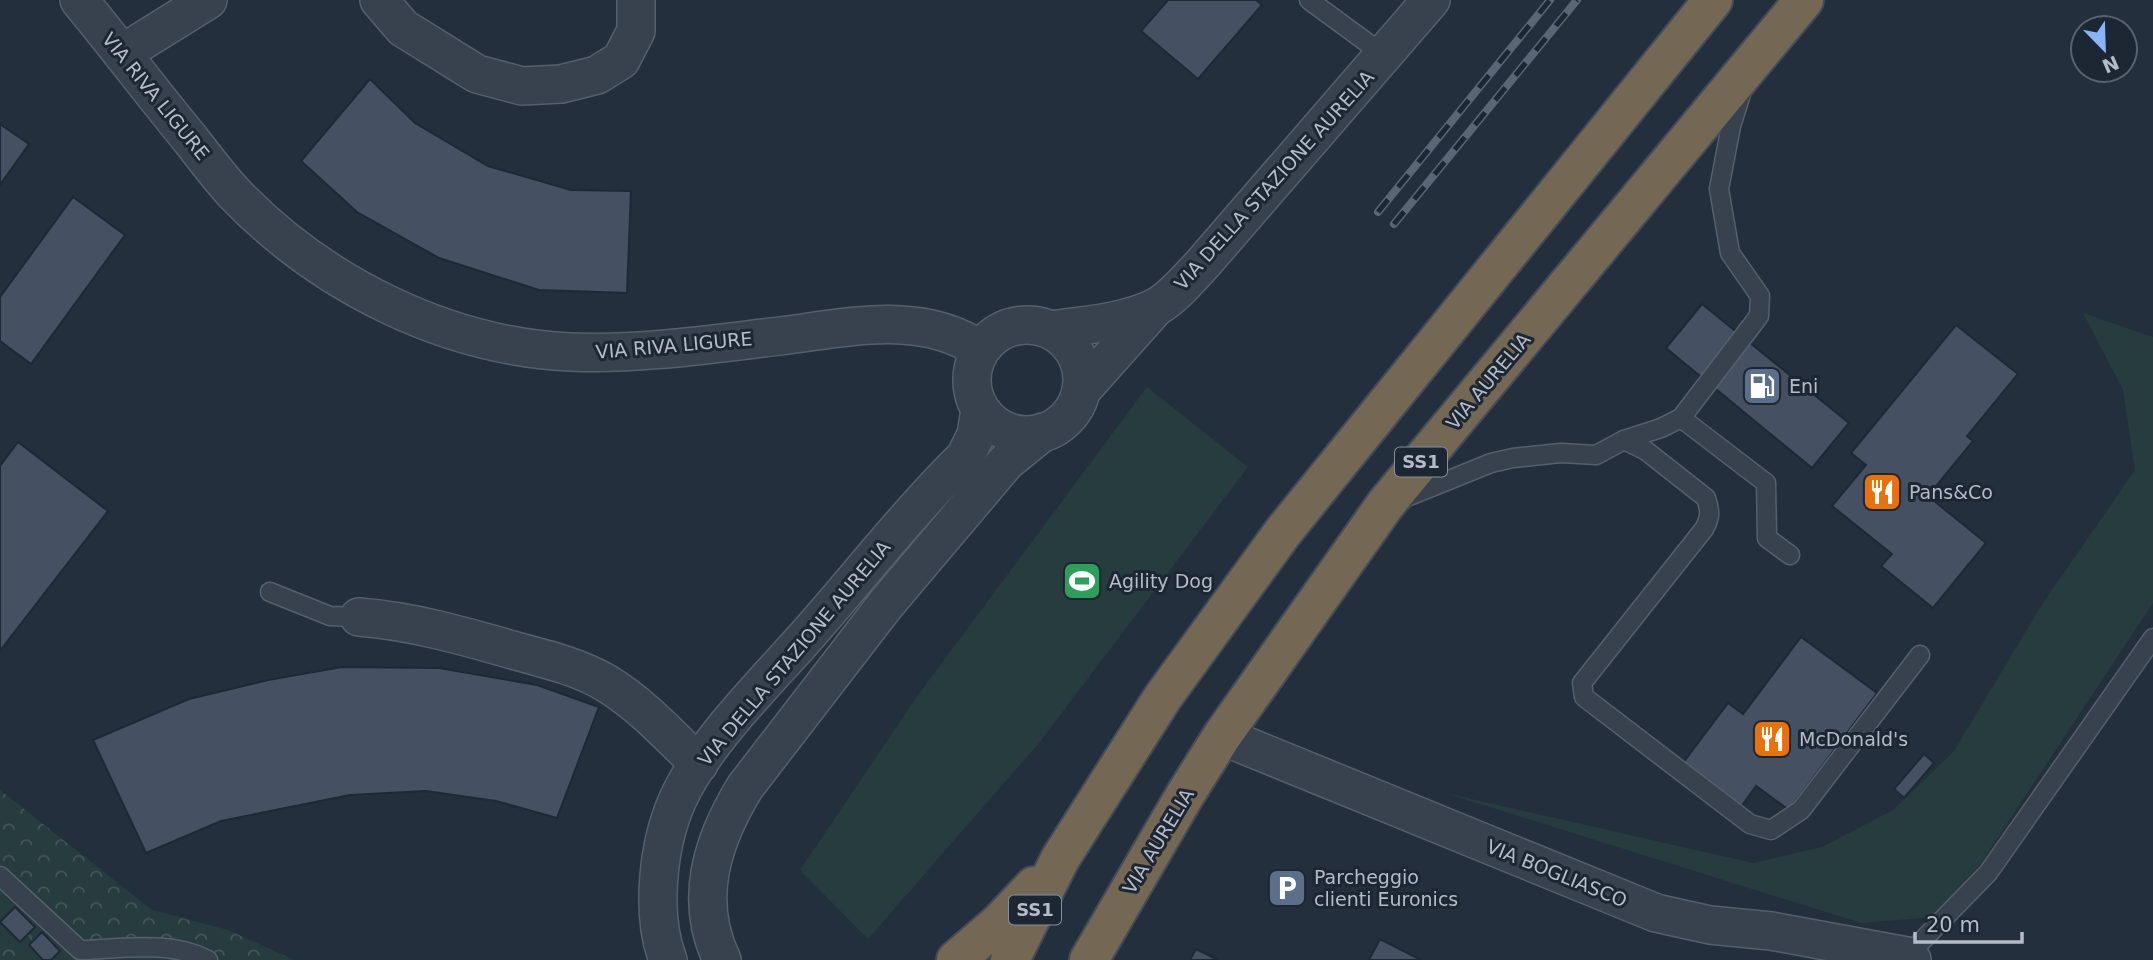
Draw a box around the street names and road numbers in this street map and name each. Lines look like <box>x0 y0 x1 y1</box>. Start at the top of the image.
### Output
street label: VIA RIVA LIGURE <box>98 28 214 164</box>
street label: VIA DELLA STAZIONE AURELIA <box>1170 66 1378 294</box>
street label: VIA RIVA LIGURE <box>595 327 753 363</box>
street label: VIA AURELIA <box>1441 328 1535 434</box>
road number: SS1 <box>1395 448 1447 476</box>
street label: VIA DELLA STAZIONE AURELIA <box>693 536 895 770</box>
street label: VIA AURELIA <box>1118 784 1198 898</box>
street label: VIA BOGLIASCO <box>1484 835 1630 911</box>
road number: SS1 <box>1009 896 1061 925</box>

